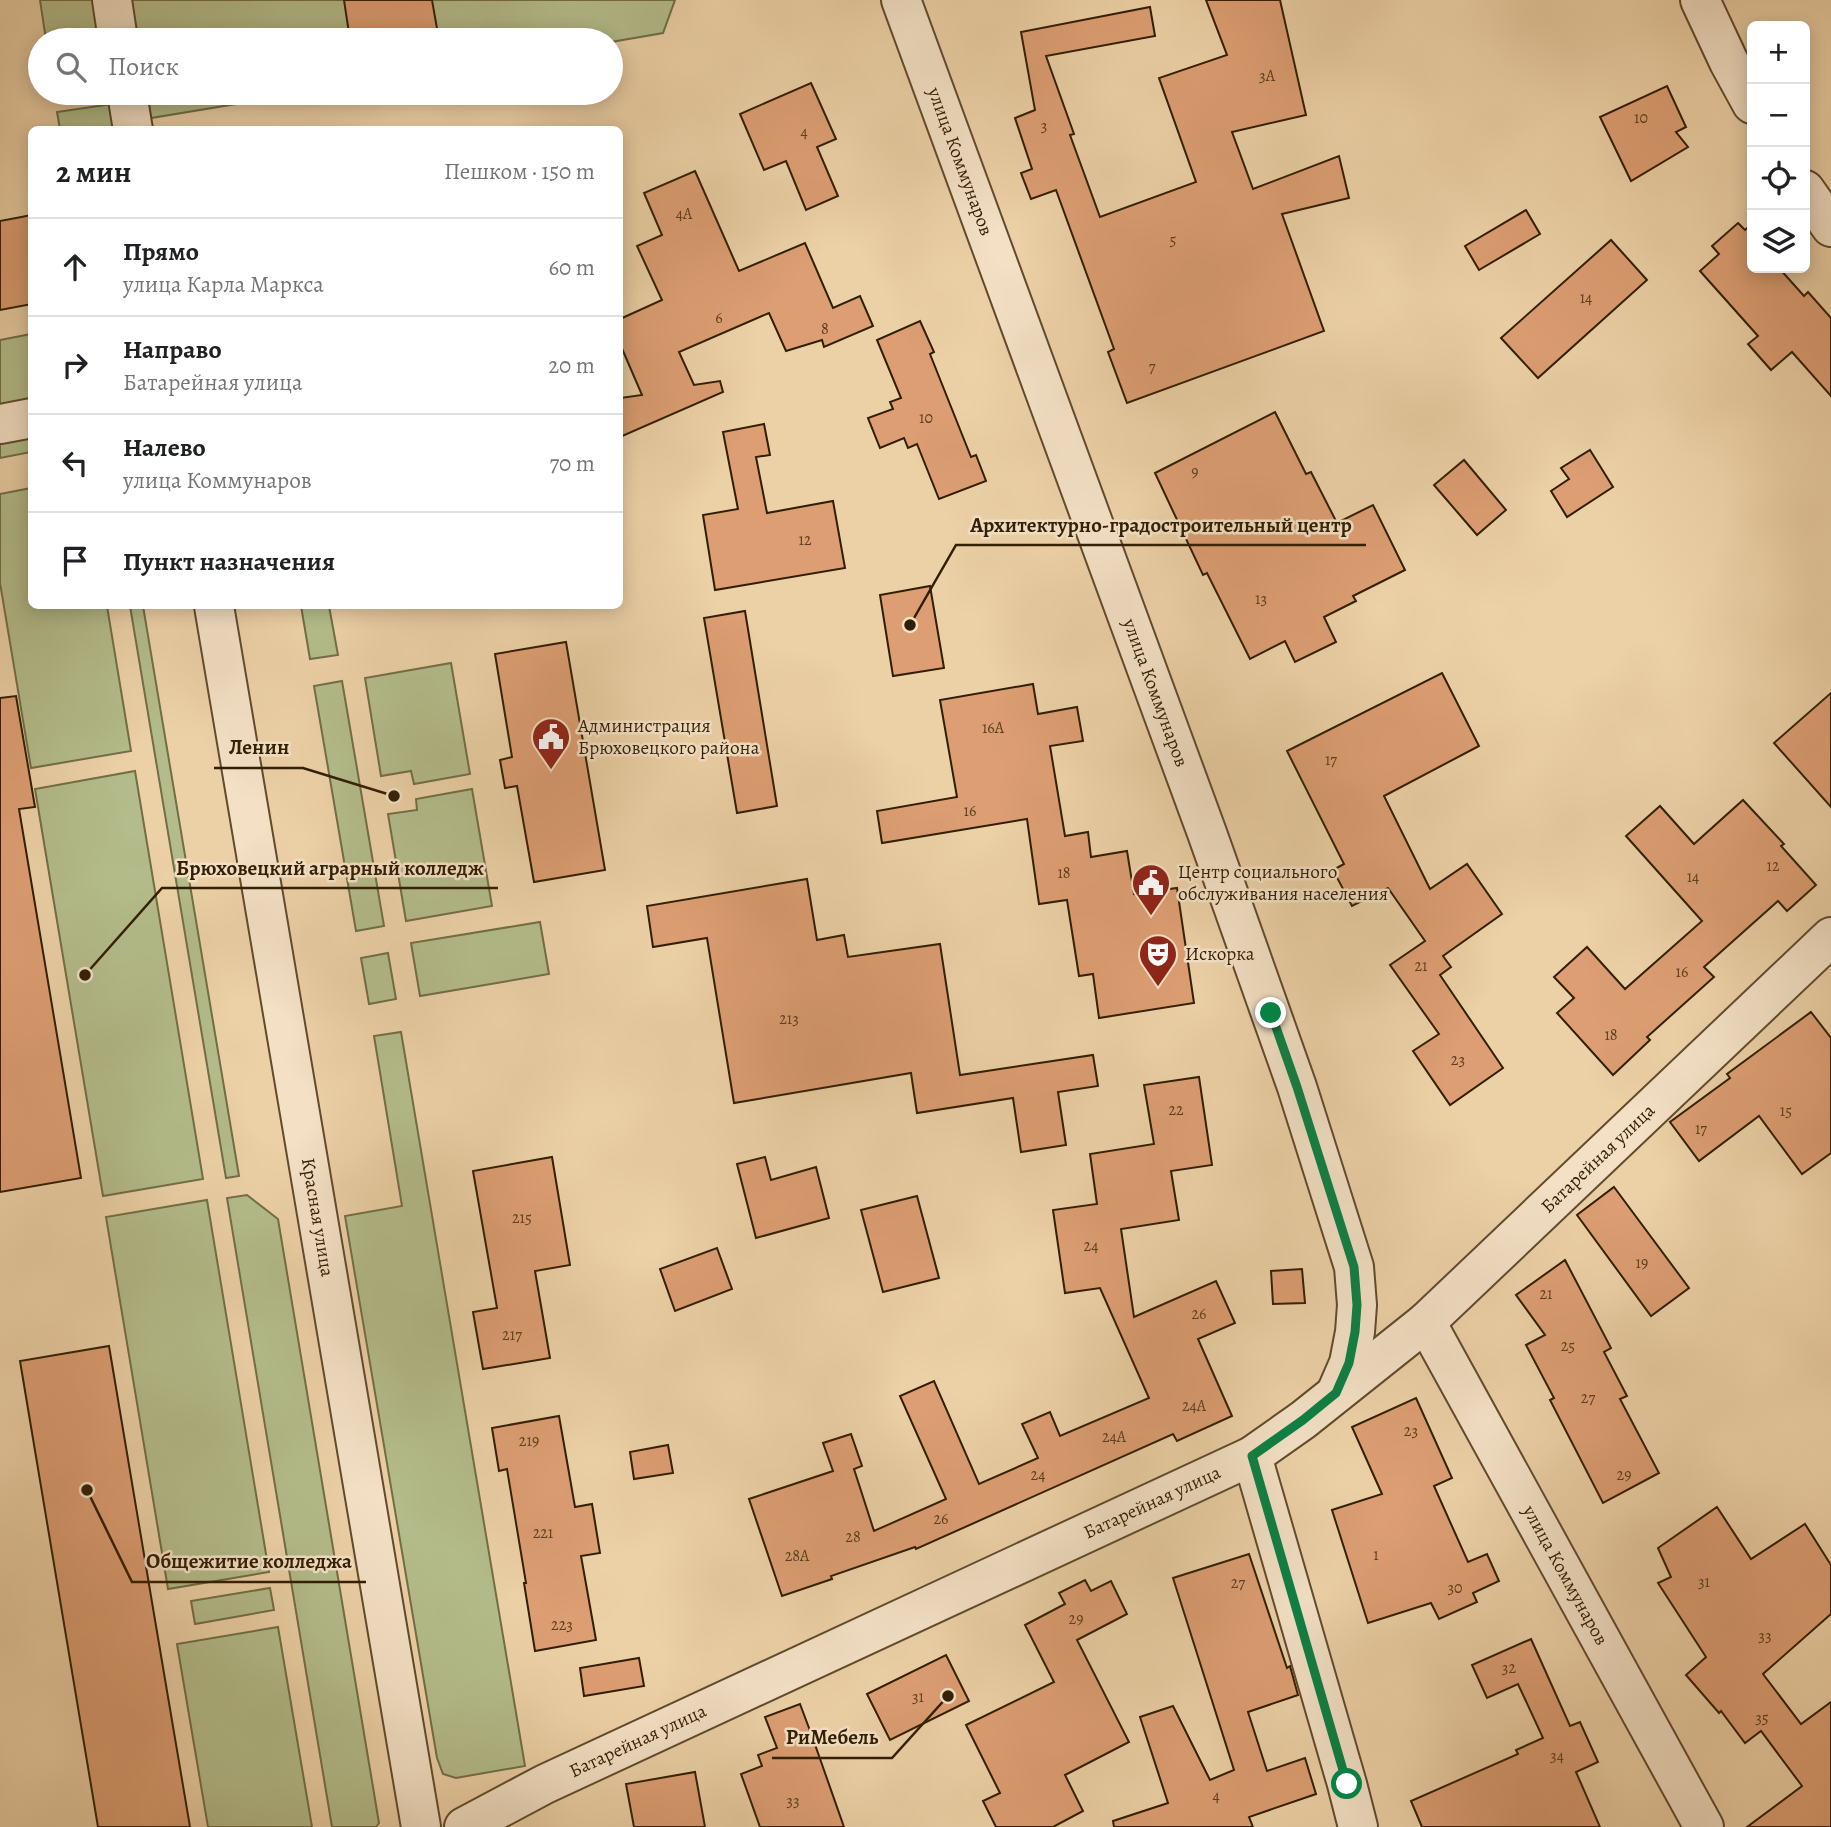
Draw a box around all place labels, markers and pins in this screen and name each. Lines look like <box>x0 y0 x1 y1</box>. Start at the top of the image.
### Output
callout: Архитектурно-градостроительный центр <box>956 503 1366 545</box>
place label: Администрация Брюховецкого района <box>577 713 760 761</box>
public building icon: Администрация Брюховецкого района <box>530 716 572 771</box>
callout: Ленин <box>214 726 303 768</box>
callout: Брюховецкий аграрный колледж <box>162 846 498 888</box>
place label: Центр социального обслуживания населения <box>1178 859 1388 907</box>
public building icon: Центр социального обслуживания населения <box>1130 862 1172 917</box>
theatre icon: Искорка <box>1137 933 1179 988</box>
place label: Искорка <box>1185 941 1255 967</box>
callout: Общежитие колледжа <box>132 1540 366 1582</box>
callout: РиМебель <box>772 1716 892 1758</box>

